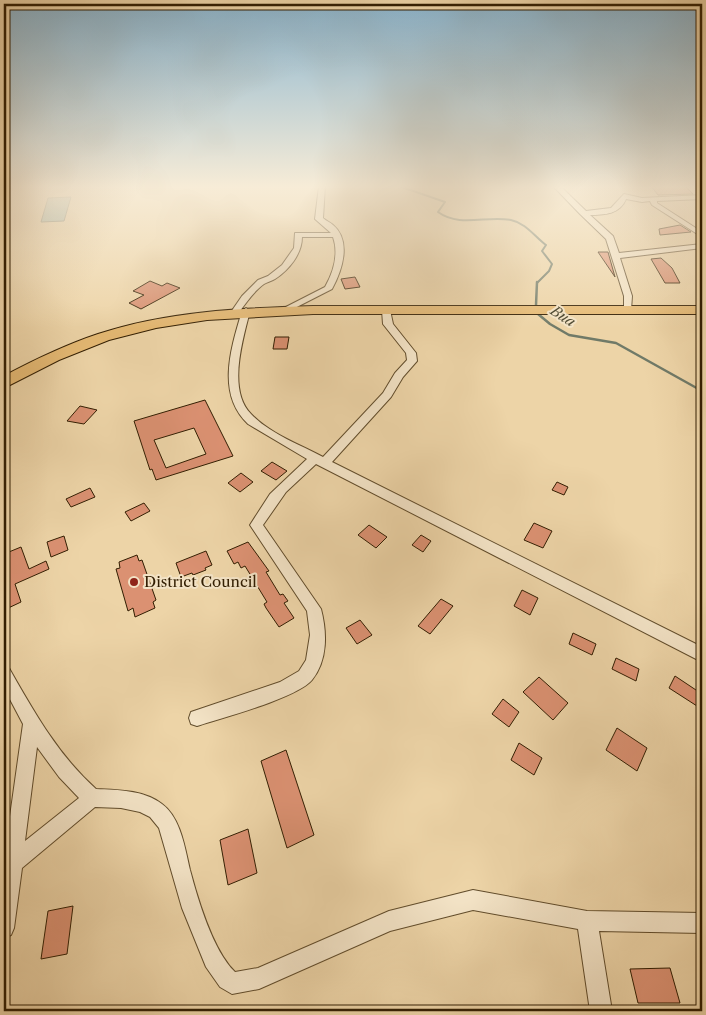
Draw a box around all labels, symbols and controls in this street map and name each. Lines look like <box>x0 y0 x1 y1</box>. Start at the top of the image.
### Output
water label: Bua <box>546 301 579 331</box>
place label: District Council <box>144 572 257 591</box>
marker: District Council <box>128 576 140 588</box>

